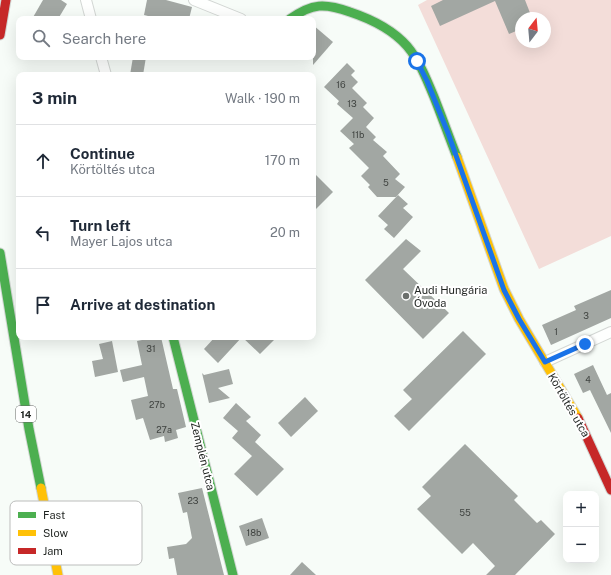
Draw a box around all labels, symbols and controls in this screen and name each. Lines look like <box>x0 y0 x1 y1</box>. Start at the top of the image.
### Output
north arrow <box>515 12 551 48</box>
search box <box>16 16 316 60</box>
icon: search <box>30 27 52 49</box>
text: Search here <box>62 30 146 47</box>
route start <box>408 52 426 70</box>
house number: 16 <box>336 79 346 90</box>
text: 3 min <box>32 88 77 108</box>
text: Walk · 190 m <box>225 91 300 106</box>
house number: 13 <box>347 98 357 109</box>
house number: 11b <box>352 129 364 140</box>
text: Continue <box>70 145 135 162</box>
icon: ahead <box>32 150 54 172</box>
text: 170 m <box>265 153 300 168</box>
text: Körtöltés utca <box>70 162 155 177</box>
house number: 5 <box>383 177 389 188</box>
text: Turn left <box>70 217 131 234</box>
icon: left <box>32 222 54 244</box>
text: 20 m <box>270 225 300 240</box>
text: Mayer Lajos utca <box>70 234 172 249</box>
place label: Audi Hungária Óvoda <box>414 284 487 309</box>
marker: Audi Hungária Óvoda <box>401 291 411 301</box>
icon: arrive <box>32 294 54 316</box>
text: Arrive at destination <box>70 296 215 313</box>
house number: 3 <box>583 310 589 321</box>
house number: 1 <box>554 326 558 337</box>
route end <box>576 335 594 353</box>
house number: 31 <box>146 343 156 354</box>
street label: Körtöltés utca <box>546 371 592 439</box>
house number: 4 <box>585 374 591 385</box>
house number: 27b <box>149 399 165 410</box>
road number: 14 <box>16 406 36 422</box>
street label: Zemplén utca <box>189 421 217 491</box>
house number: 27a <box>156 424 172 435</box>
map controls <box>563 491 599 563</box>
button: + <box>563 491 599 527</box>
house number: 23 <box>187 495 199 506</box>
legend <box>10 501 142 565</box>
house number: 55 <box>459 507 471 518</box>
text: Fast <box>43 509 65 521</box>
text: Slow <box>43 527 69 539</box>
house number: 18b <box>247 527 261 538</box>
button: − <box>563 527 599 563</box>
text: Jam <box>43 545 63 557</box>

